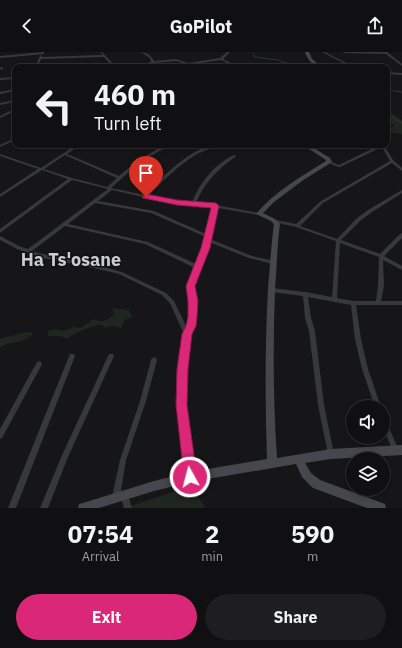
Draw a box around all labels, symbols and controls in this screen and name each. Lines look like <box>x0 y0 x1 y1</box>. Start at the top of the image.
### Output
icon: back <box>16 15 38 37</box>
text: GoPilot <box>170 15 232 38</box>
icon: share <box>364 15 386 37</box>
text: 460 m <box>94 76 176 113</box>
icon: left <box>28 80 80 132</box>
text: Turn left <box>94 112 162 135</box>
pin <box>129 156 163 197</box>
icon: arrive <box>135 162 157 184</box>
district label: Ha Ts'osane <box>21 248 121 271</box>
map controls <box>346 400 390 496</box>
button: sound <box>346 400 390 444</box>
button: layers <box>346 452 390 496</box>
position arrow <box>169 456 211 498</box>
text: 07:54 <box>68 518 133 550</box>
text: 2 <box>205 518 219 550</box>
text: 590 <box>291 518 334 550</box>
text: Arrival <box>82 548 120 565</box>
text: min <box>201 548 223 565</box>
text: m <box>307 548 318 565</box>
button: Exit <box>16 594 197 640</box>
button: Share <box>205 594 386 640</box>

